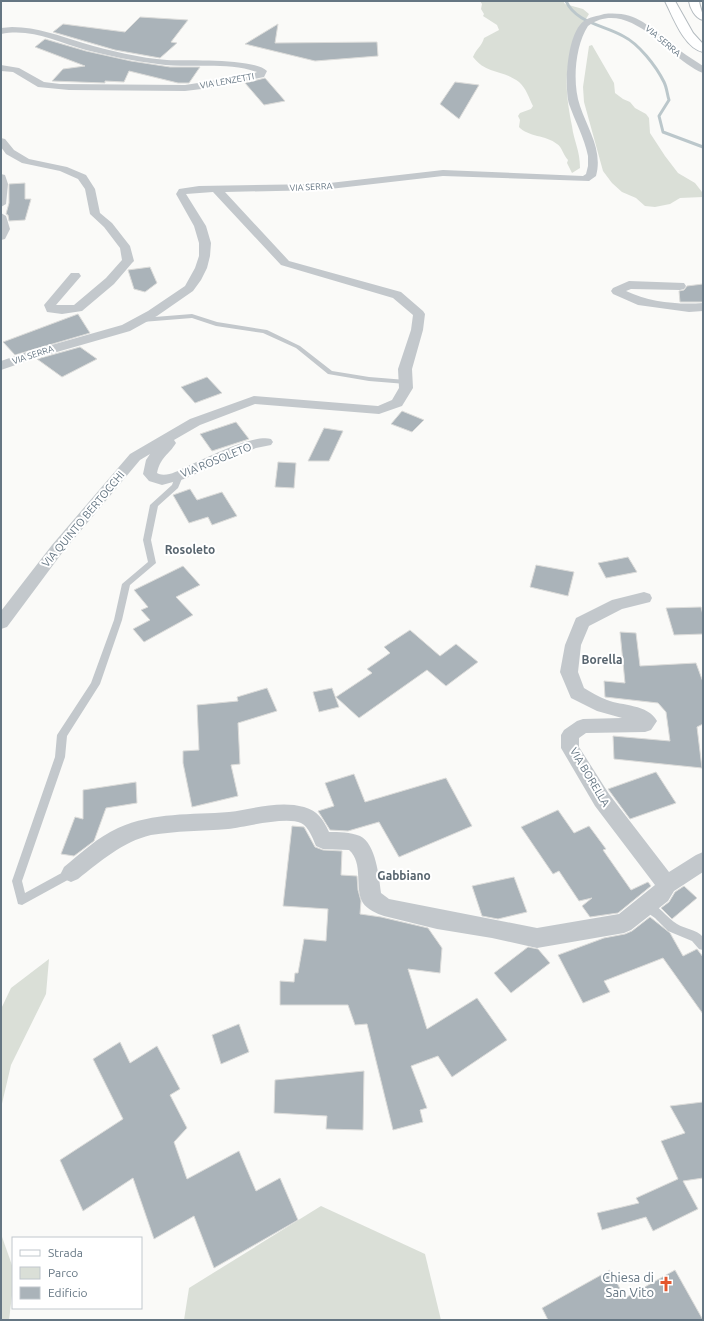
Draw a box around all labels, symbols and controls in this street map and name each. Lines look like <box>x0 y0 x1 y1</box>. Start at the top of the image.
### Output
street label: VIA SERRA <box>643 23 683 59</box>
street label: VIA LENZETTI <box>199 71 255 91</box>
street label: VIA SERRA <box>289 181 333 193</box>
street label: VIA SERRA <box>11 344 55 366</box>
street label: VIA ROSOLETO <box>179 440 253 480</box>
street label: VIA QUINTO BERTOCCHI <box>39 469 127 569</box>
district label: Rosoleto <box>165 543 215 556</box>
district label: Borella <box>582 653 622 666</box>
street label: VIA BORELLA <box>568 745 613 809</box>
district label: Gabbiano <box>377 869 431 882</box>
legend <box>12 1237 142 1309</box>
text: Strada <box>48 1246 83 1259</box>
text: Parco <box>48 1266 78 1279</box>
place label: Chiesa di San Vito <box>602 1270 654 1299</box>
church icon: Chiesa di San Vito <box>657 1275 675 1293</box>
text: Edificio <box>48 1286 88 1299</box>

